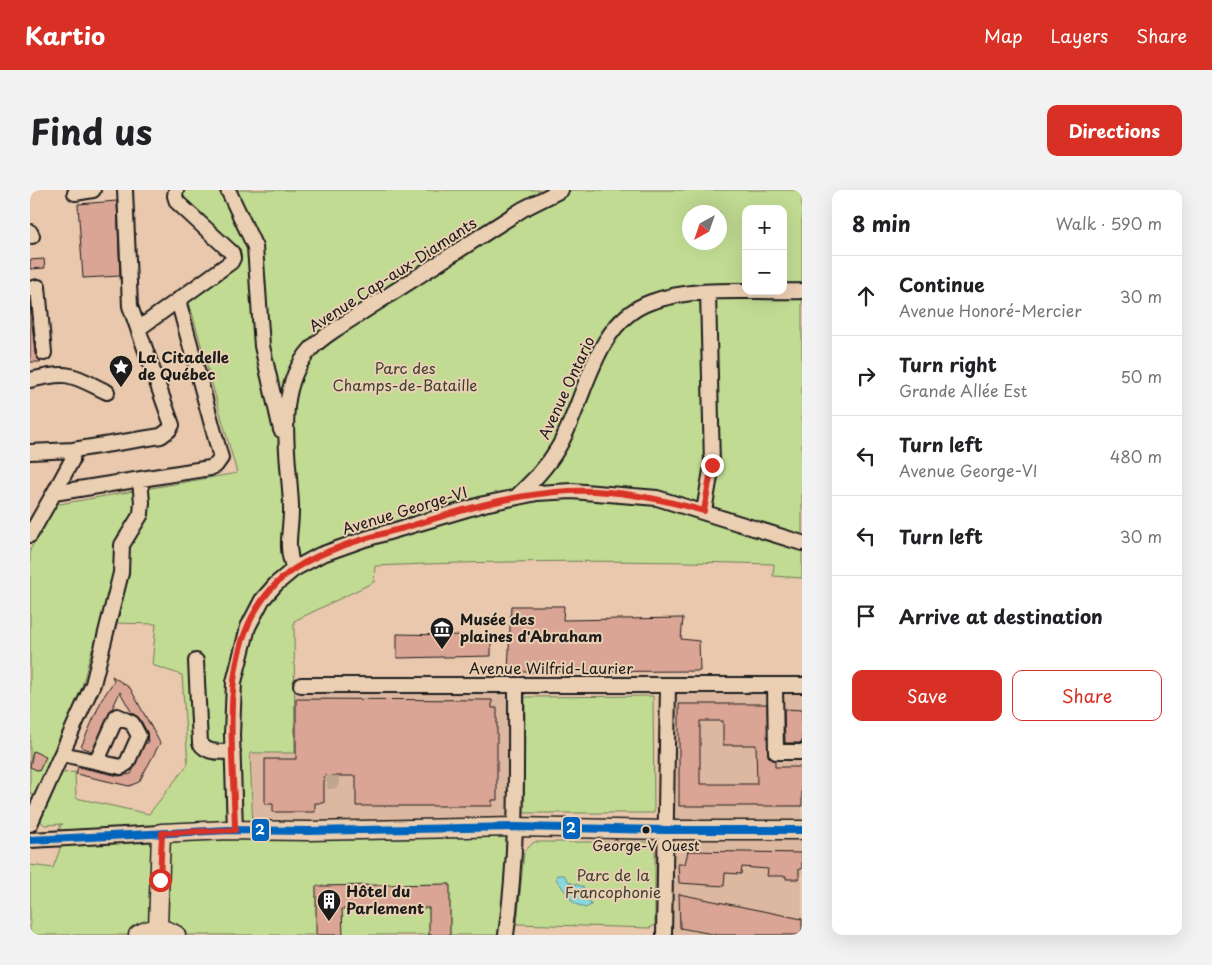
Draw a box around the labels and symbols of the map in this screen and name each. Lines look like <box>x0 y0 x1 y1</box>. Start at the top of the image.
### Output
north arrow <box>682 205 727 250</box>
street label: Avenue Cap-aux-Diamants <box>304 211 481 337</box>
street label: Avenue Ontario <box>532 332 600 443</box>
place label: La Citadelle de Québec <box>138 345 229 385</box>
place icon: La Citadelle de Québec <box>108 354 134 388</box>
park label: Parc des Champs-de-Bataille <box>332 356 478 396</box>
route end <box>701 454 724 477</box>
street label: Avenue George-VI <box>339 480 470 540</box>
place label: Musée des plaines d'Abraham <box>460 607 602 647</box>
museum icon: Musée des plaines d'Abraham <box>429 616 455 650</box>
street label: Avenue Wilfrid-Laurier <box>469 656 633 679</box>
line badge: 2 <box>562 816 581 840</box>
text: 2 <box>566 817 576 838</box>
line badge: 2 <box>251 818 270 842</box>
text: 2 <box>255 819 265 840</box>
marker: George-V Ouest <box>641 825 651 835</box>
place label: George-V Ouest <box>592 835 700 856</box>
park label: Parc de la Francophonie <box>565 863 661 903</box>
route start <box>149 869 172 892</box>
place label: Hôtel du Parlement <box>346 879 424 919</box>
building icon: Hôtel du Parlement <box>316 888 342 922</box>

